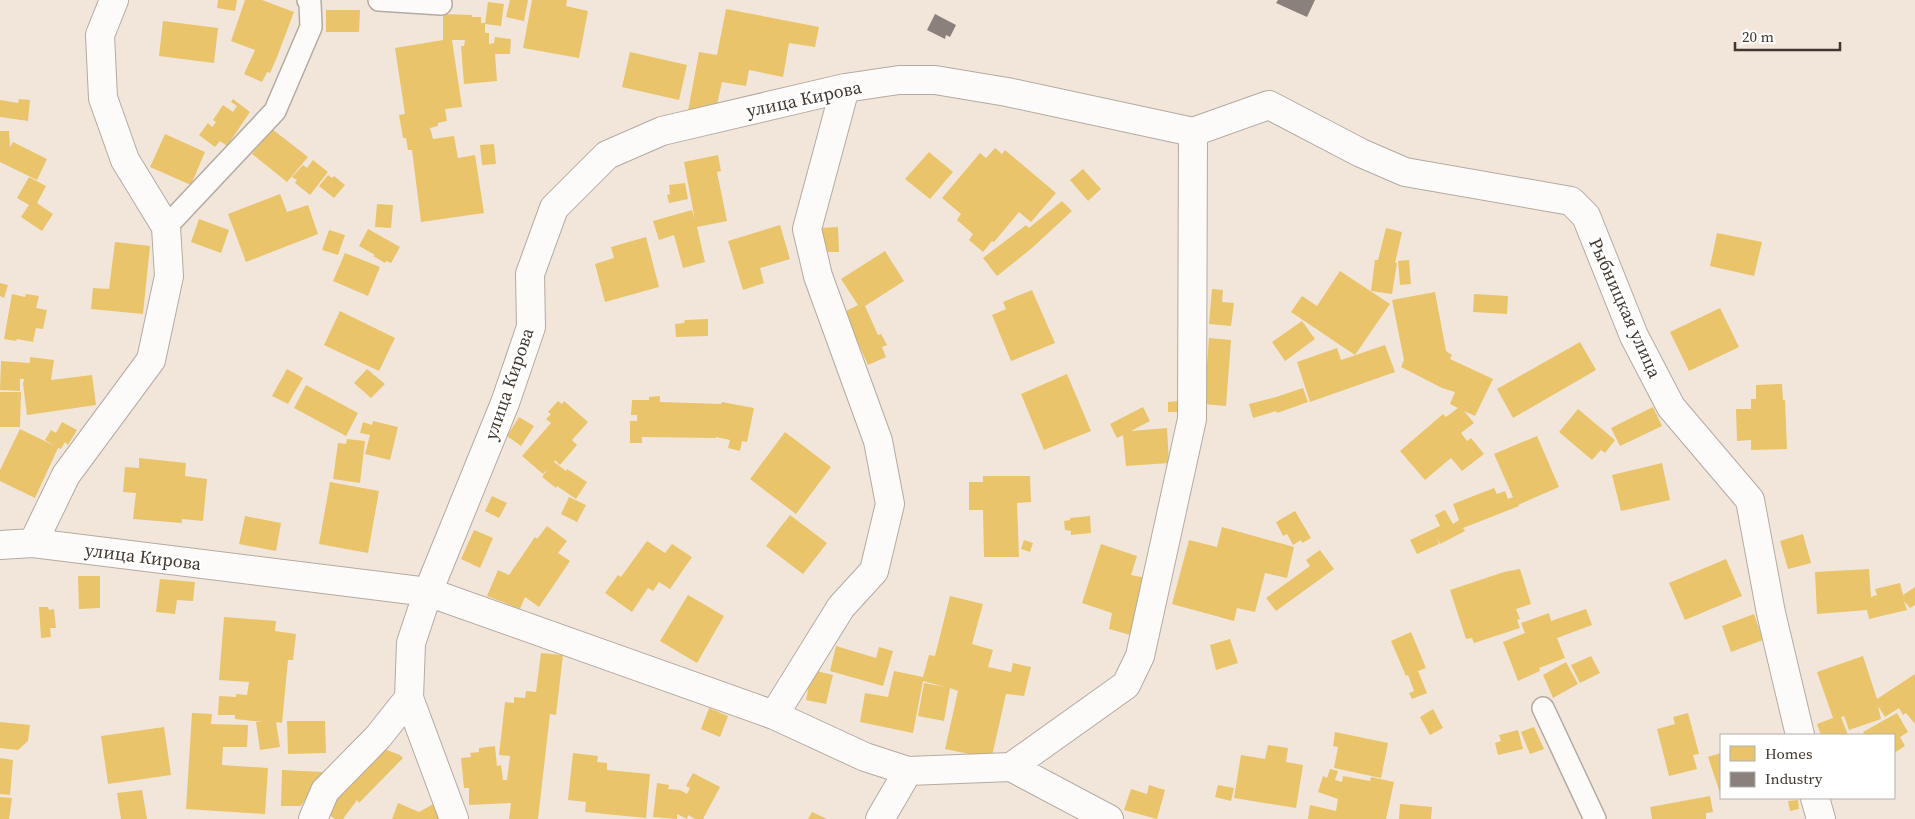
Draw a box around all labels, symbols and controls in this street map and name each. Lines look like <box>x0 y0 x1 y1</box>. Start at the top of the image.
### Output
scale bar <box>1735 20 1840 52</box>
text: 20 m <box>1742 26 1774 47</box>
street label: улица Кирова <box>744 74 864 123</box>
street label: Рыбницкая улица <box>1583 234 1668 383</box>
street label: улица Кирова <box>478 324 540 443</box>
street label: улица Кирова <box>84 537 203 576</box>
legend <box>1720 734 1895 799</box>
text: Homes <box>1765 743 1812 764</box>
text: Industry <box>1765 768 1823 789</box>

